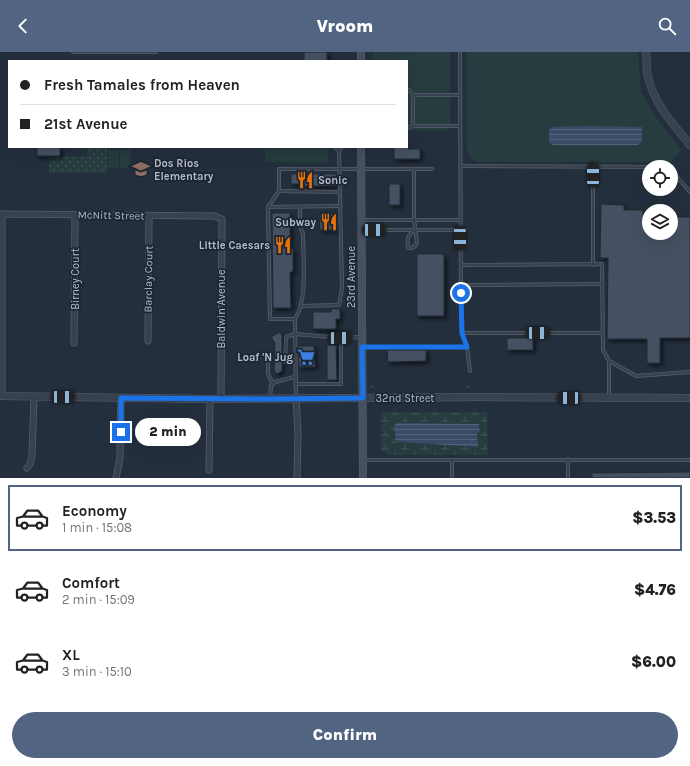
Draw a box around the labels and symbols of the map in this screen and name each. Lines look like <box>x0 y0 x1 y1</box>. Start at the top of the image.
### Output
place label: Dos Rios Elementary <box>154 157 214 183</box>
school or university icon: Dos Rios Elementary <box>131 159 151 179</box>
car <box>587 163 599 187</box>
restaurant icon: Sonic <box>295 170 315 190</box>
place label: Sonic <box>318 174 348 187</box>
street label: McNitt Street <box>77 208 145 223</box>
restaurant icon: Subway <box>319 212 339 232</box>
place label: Subway <box>275 216 316 229</box>
car <box>362 224 386 236</box>
car <box>454 226 466 250</box>
restaurant icon: Little Caesars <box>273 235 293 255</box>
place label: Little Caesars <box>199 239 270 252</box>
street label: Barclay Court <box>141 245 156 313</box>
street label: 23rd Avenue <box>345 246 358 308</box>
street label: Birney Court <box>69 248 82 310</box>
street label: Baldwin Avenue <box>215 269 228 349</box>
route start <box>452 284 470 302</box>
car <box>526 327 550 339</box>
car <box>328 332 352 344</box>
supermarket icon: Loaf 'N Jug <box>296 347 316 367</box>
place label: Loaf 'N Jug <box>237 351 294 364</box>
car <box>51 391 75 403</box>
street label: 32nd Street <box>376 392 434 405</box>
car <box>557 392 581 404</box>
callout: 2 min <box>135 418 201 446</box>
route end <box>112 423 130 441</box>

